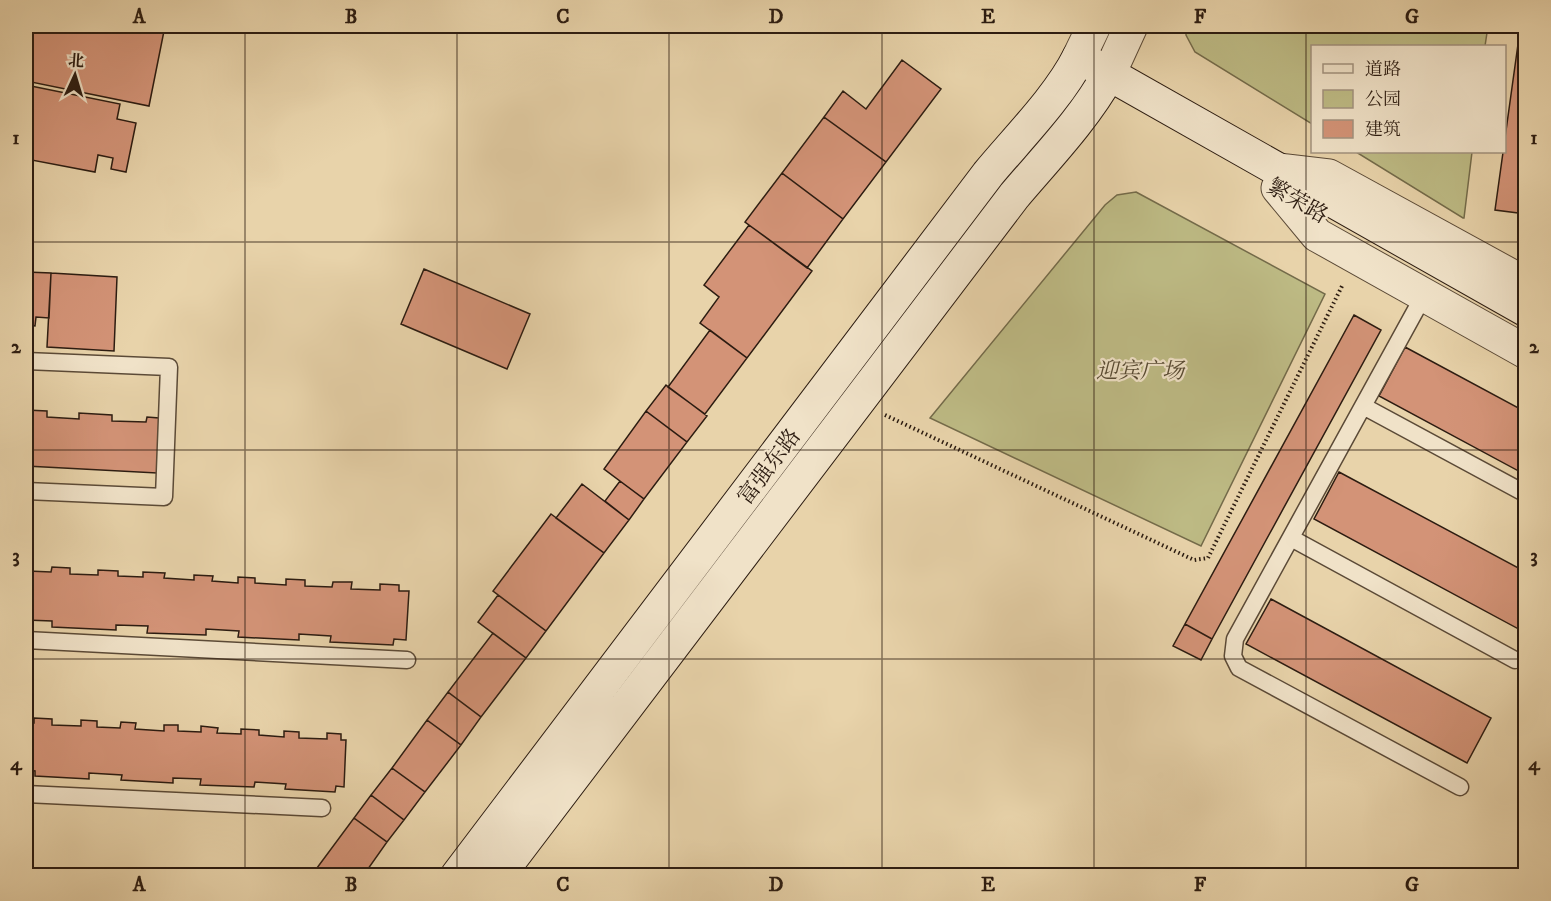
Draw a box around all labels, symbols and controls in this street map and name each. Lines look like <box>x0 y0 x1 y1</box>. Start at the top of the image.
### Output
text: A <box>132 5 147 30</box>
text: B <box>345 5 357 30</box>
text: C <box>556 5 570 30</box>
text: D <box>769 5 784 30</box>
text: E <box>981 5 995 30</box>
text: F <box>1194 5 1207 30</box>
text: G <box>1405 5 1419 30</box>
north arrow <box>45 45 105 105</box>
legend <box>1311 45 1506 153</box>
text: 北 <box>67 50 85 72</box>
text: 道路 <box>1365 59 1401 81</box>
text: 公园 <box>1365 89 1401 111</box>
text: 建筑 <box>1365 119 1401 141</box>
text: 1 <box>12 126 20 151</box>
text: 1 <box>1530 126 1538 151</box>
street label: 繁荣路 <box>1262 173 1333 229</box>
text: 2 <box>11 335 22 360</box>
text: 2 <box>1529 335 1540 360</box>
park label: 迎宾广场 <box>1096 358 1186 385</box>
street label: 富强东路 <box>732 424 806 510</box>
text: 3 <box>12 544 20 569</box>
text: 3 <box>1530 544 1538 569</box>
text: 4 <box>10 752 23 777</box>
text: 4 <box>1528 752 1541 777</box>
text: A <box>132 873 147 898</box>
text: B <box>345 873 357 898</box>
text: C <box>556 873 570 898</box>
text: D <box>769 873 784 898</box>
text: E <box>981 873 995 898</box>
text: F <box>1194 873 1207 898</box>
text: G <box>1405 873 1419 898</box>

